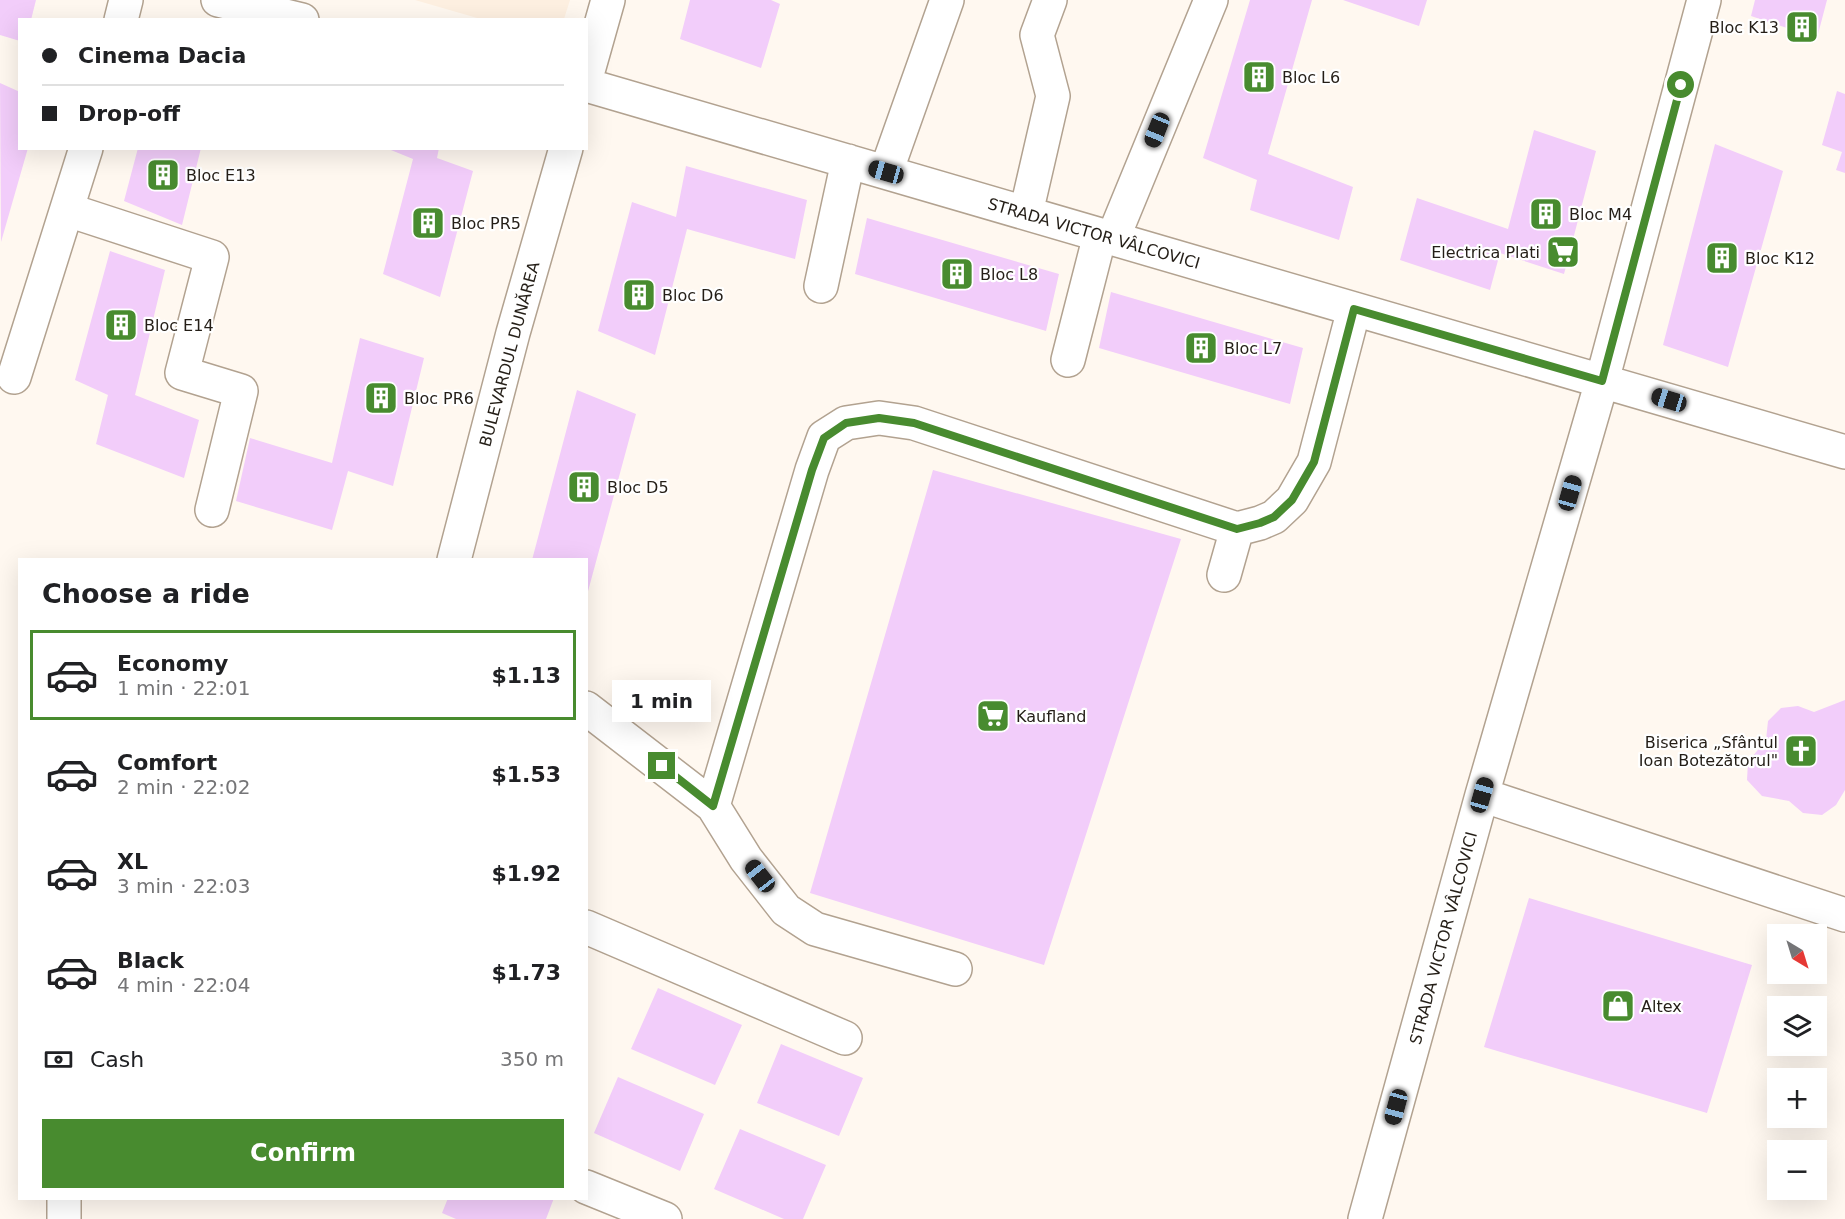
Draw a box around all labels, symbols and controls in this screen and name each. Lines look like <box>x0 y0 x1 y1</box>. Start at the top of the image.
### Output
building icon: Bloc K13 <box>1784 9 1820 45</box>
place label: Bloc K13 <box>1709 18 1779 37</box>
text: Cinema Dacia <box>78 43 246 68</box>
building icon: Bloc L6 <box>1241 59 1277 95</box>
place label: Bloc L6 <box>1282 68 1340 87</box>
route start <box>1667 71 1694 98</box>
text: Drop-off <box>78 101 180 126</box>
car <box>1142 110 1172 150</box>
building icon: Bloc E13 <box>145 157 181 193</box>
car <box>866 158 906 186</box>
place label: Bloc E13 <box>186 166 256 185</box>
street label: STRADA VICTOR VÂLCOVICI <box>986 194 1202 273</box>
building icon: Bloc M4 <box>1528 196 1564 232</box>
building icon: Bloc PR5 <box>410 205 446 241</box>
place label: Bloc M4 <box>1569 205 1632 224</box>
place label: Bloc PR5 <box>451 214 521 233</box>
supermarket icon: Electrica Plati <box>1545 234 1581 270</box>
building icon: Bloc K12 <box>1704 240 1740 276</box>
place label: Electrica Plati <box>1431 243 1540 262</box>
place label: Bloc K12 <box>1745 249 1815 268</box>
building icon: Bloc L8 <box>939 256 975 292</box>
street label: BULEVARDUL DUNĂREA <box>476 259 543 449</box>
place label: Bloc L8 <box>980 265 1038 284</box>
building icon: Bloc D6 <box>621 277 657 313</box>
place label: Bloc D6 <box>662 286 724 305</box>
building icon: Bloc E14 <box>103 307 139 343</box>
place label: Bloc E14 <box>144 316 214 335</box>
building icon: Bloc L7 <box>1183 330 1219 366</box>
place label: Bloc L7 <box>1224 339 1282 358</box>
building icon: Bloc PR6 <box>363 380 399 416</box>
car <box>1649 386 1689 414</box>
place label: Bloc PR6 <box>404 389 474 408</box>
building icon: Bloc D5 <box>566 469 602 505</box>
car <box>1556 473 1584 513</box>
place label: Bloc D5 <box>607 478 669 497</box>
text: Choose a ride <box>42 578 250 609</box>
icon: car <box>45 648 99 702</box>
text: Economy <box>117 651 228 676</box>
text: $1.13 <box>491 663 561 688</box>
text: 1 min · 22:01 <box>117 676 251 700</box>
callout: 1 min <box>612 679 712 721</box>
text: 1 min <box>630 689 693 713</box>
supermarket icon: Kaufland <box>975 698 1011 734</box>
place label: Kaufland <box>1016 707 1086 726</box>
place label: Biserica „Sfântul Ioan Botezătorul" <box>1639 733 1778 770</box>
church icon: Biserica „Sfântul Ioan Botezătorul" <box>1783 733 1819 769</box>
icon: car <box>45 747 99 801</box>
text: Comfort <box>117 750 217 775</box>
route end <box>648 752 675 779</box>
text: $1.53 <box>491 762 561 787</box>
text: 2 min · 22:02 <box>117 775 251 799</box>
car <box>1468 775 1496 815</box>
street label: STRADA VICTOR VÂLCOVICI <box>1406 830 1481 1047</box>
icon: car <box>45 846 99 900</box>
text: XL <box>117 849 148 874</box>
car <box>742 856 778 896</box>
text: $1.92 <box>491 861 561 886</box>
text: 3 min · 22:03 <box>117 874 251 898</box>
north arrow <box>1767 924 1827 984</box>
map controls <box>1767 924 1827 1200</box>
icon: car <box>45 945 99 999</box>
text: Black <box>117 948 184 973</box>
text: $1.73 <box>491 960 561 985</box>
text: 4 min · 22:04 <box>117 973 251 997</box>
shop icon: Altex <box>1600 988 1636 1024</box>
button: layers <box>1767 996 1827 1056</box>
place label: Altex <box>1641 997 1682 1016</box>
icon: cash <box>42 1043 75 1076</box>
text: Cash <box>90 1047 144 1072</box>
text: 350 m <box>500 1047 564 1071</box>
button: + <box>1767 1068 1827 1128</box>
car <box>1383 1087 1409 1127</box>
button: Confirm <box>42 1119 564 1188</box>
button: − <box>1767 1140 1827 1200</box>

